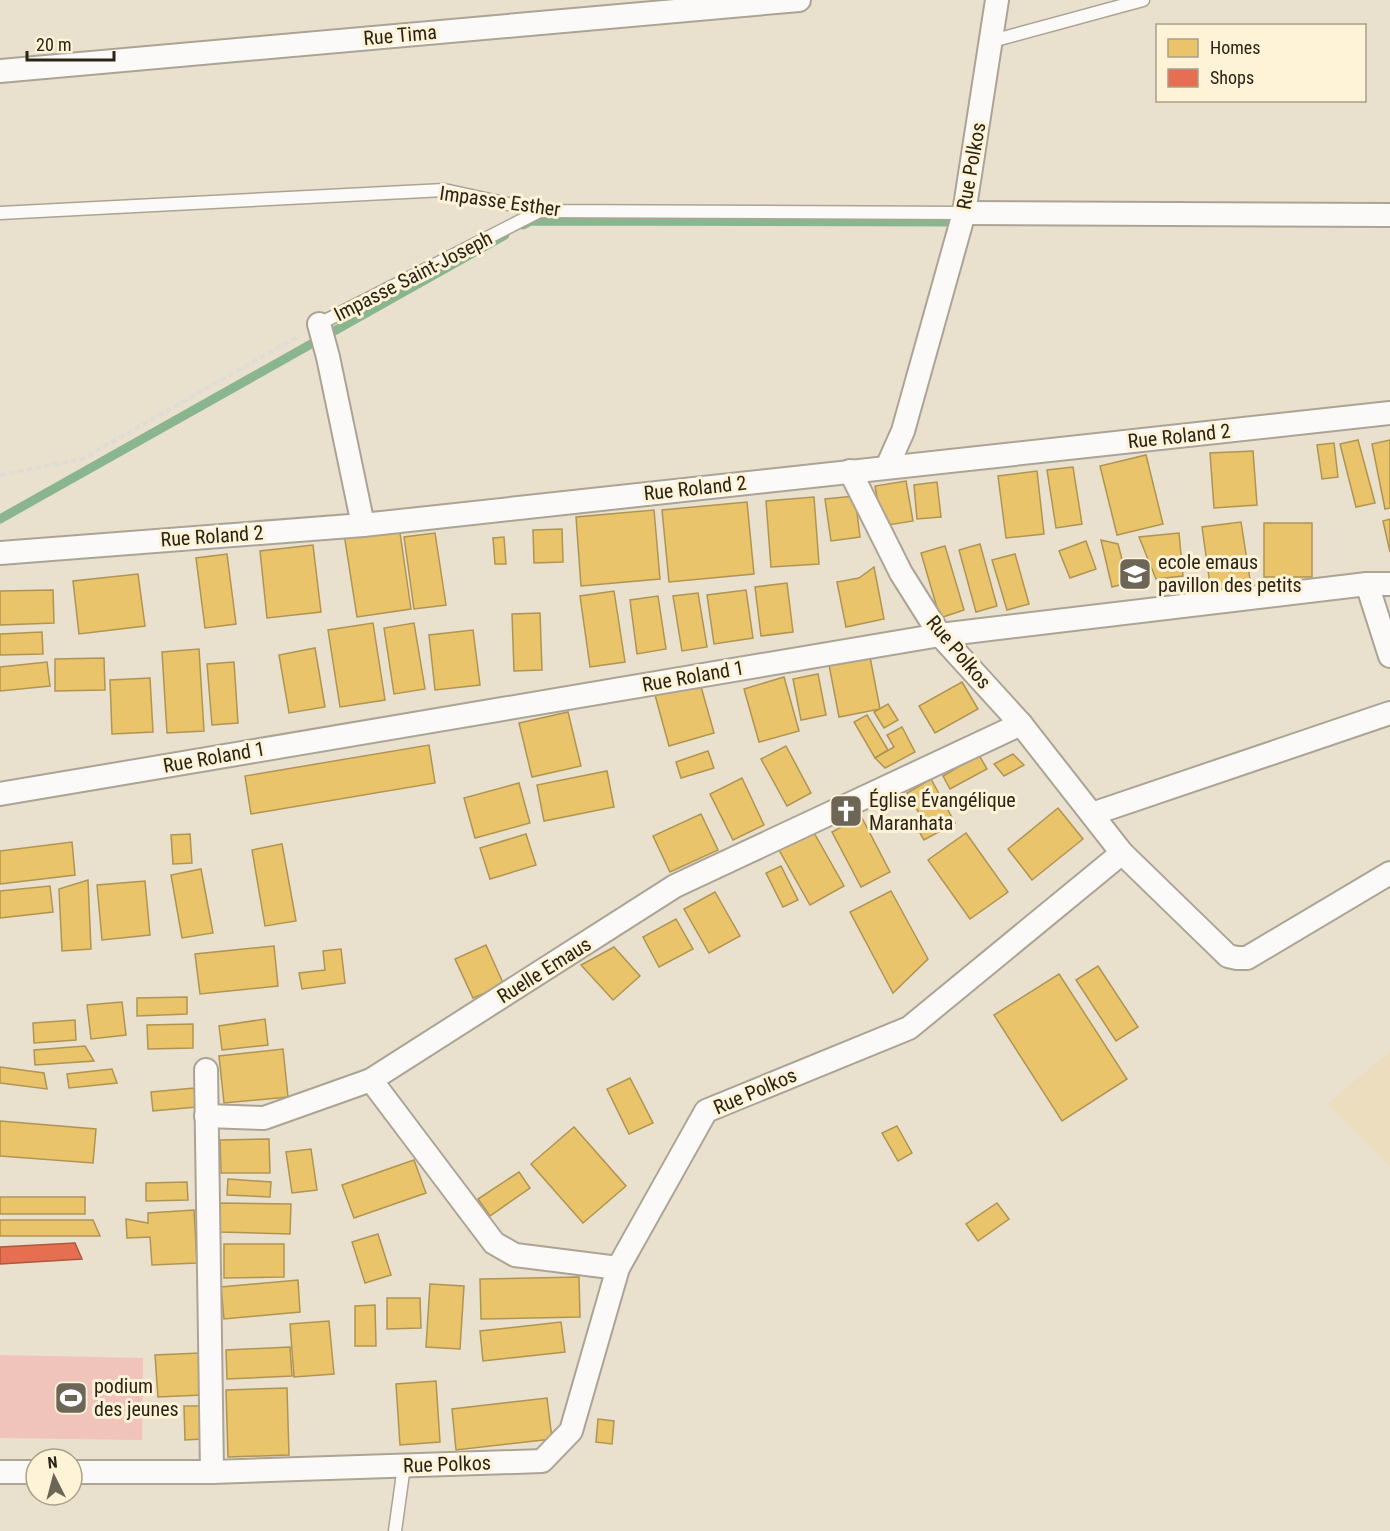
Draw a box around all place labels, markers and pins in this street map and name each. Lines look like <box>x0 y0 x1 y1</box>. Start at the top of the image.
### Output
place label: ecole emaus pavillon des petits <box>1158 550 1302 597</box>
school or university icon: ecole emaus pavillon des petits <box>1117 556 1153 592</box>
place label: Église Évangélique Maranhata <box>869 788 1016 835</box>
church icon: Église Évangélique Maranhata <box>828 793 864 829</box>
place label: podium des jeunes <box>94 1374 179 1421</box>
sports icon: podium des jeunes <box>53 1380 89 1416</box>

